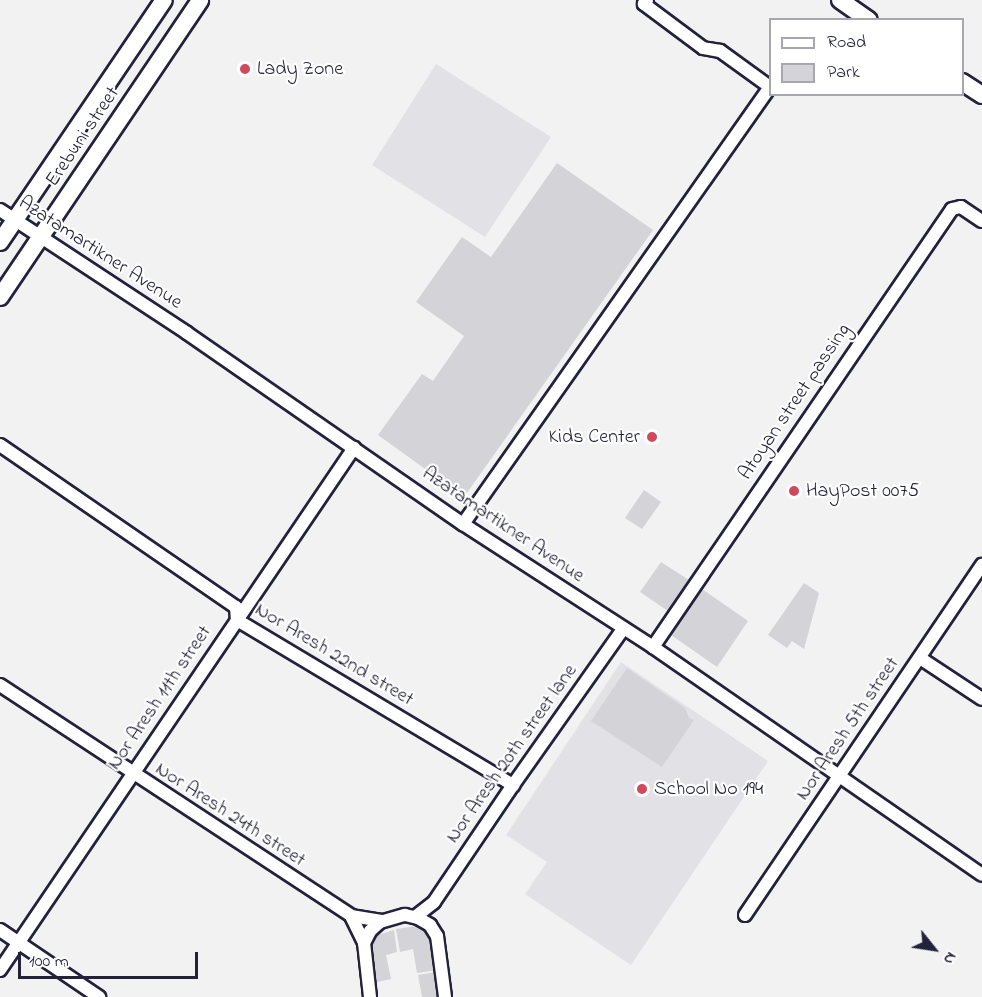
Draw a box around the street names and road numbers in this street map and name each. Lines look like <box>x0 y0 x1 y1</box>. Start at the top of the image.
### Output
street label: Erebuni street <box>41 82 125 192</box>
street label: Azatamartikner Avenue <box>14 191 186 315</box>
street label: Atoyan street passing <box>734 319 856 485</box>
street label: Azatamartikner Avenue <box>417 462 589 588</box>
street label: Nor Aresh 22nd street <box>250 598 418 712</box>
street label: Nor Aresh 11th street <box>103 621 217 775</box>
street label: Nor Aresh 5th street <box>791 653 905 805</box>
street label: Nor Aresh 20th street lane <box>441 660 583 848</box>
street label: Nor Aresh 24th street <box>150 757 310 873</box>

